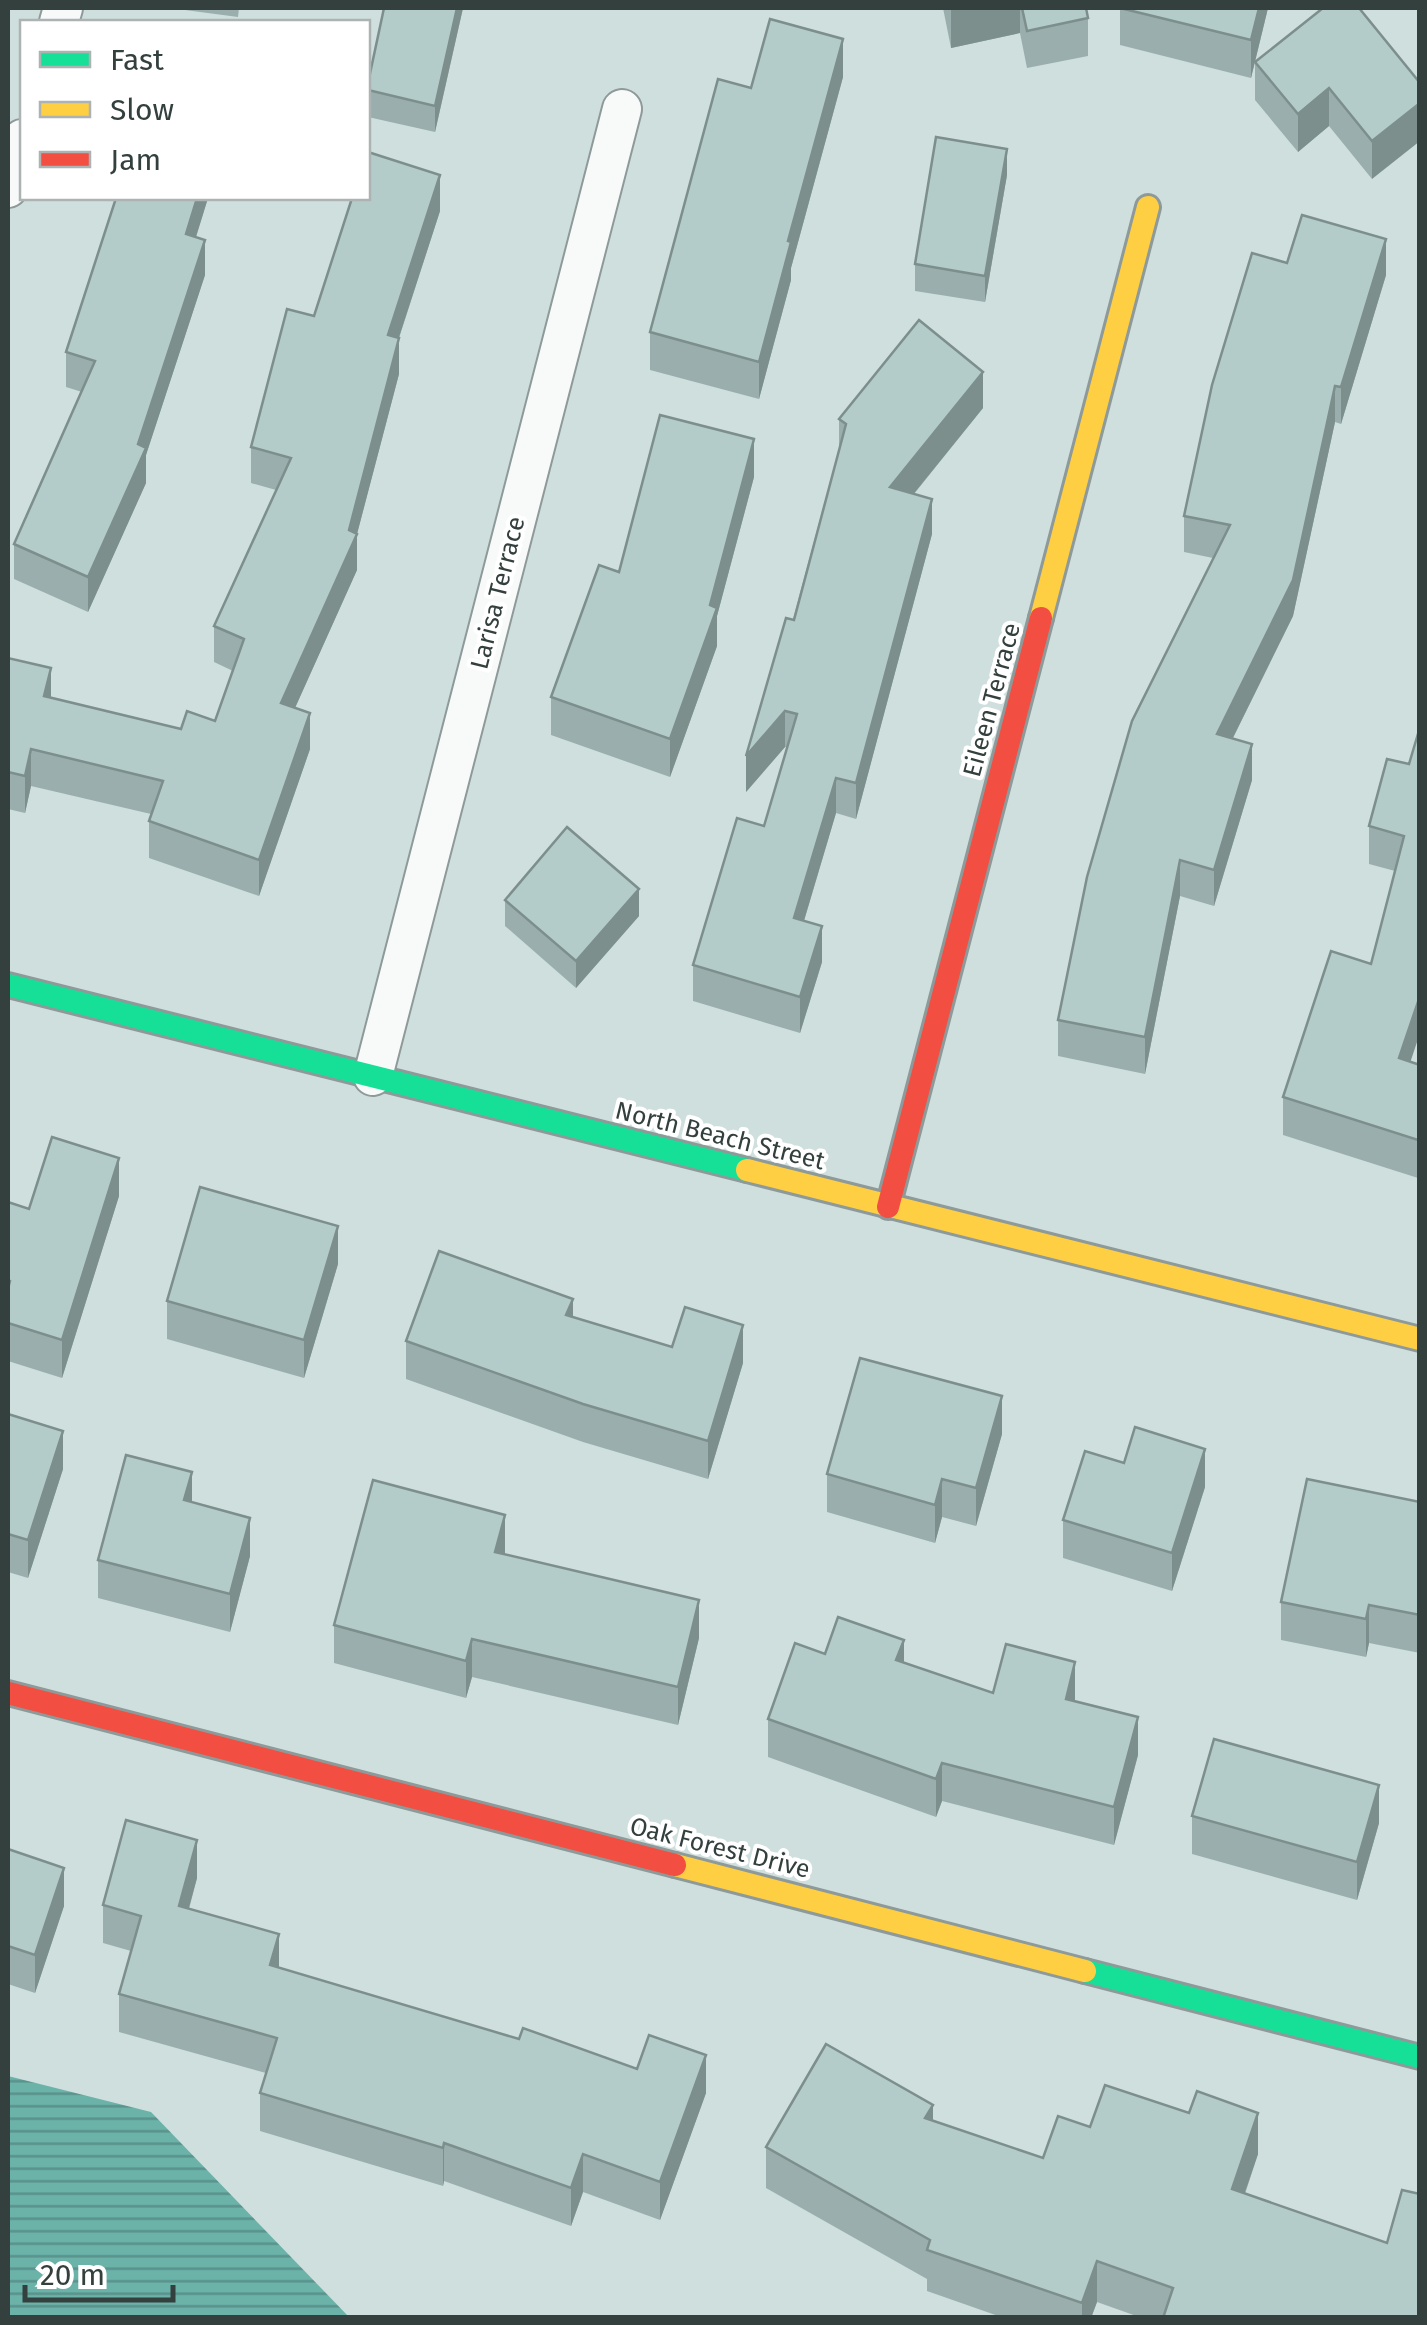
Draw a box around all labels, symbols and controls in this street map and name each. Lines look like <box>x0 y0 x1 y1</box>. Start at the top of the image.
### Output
legend <box>20 20 370 200</box>
text: Fast <box>110 42 164 78</box>
text: Slow <box>110 92 174 128</box>
text: Jam <box>110 142 161 178</box>
street label: Larisa Terrace <box>465 513 531 673</box>
street label: Eileen Terrace <box>957 620 1027 780</box>
street label: North Beach Street <box>612 1095 829 1177</box>
street label: Oak Forest Drive <box>627 1811 813 1885</box>
scale bar <box>25 2240 172 2302</box>
text: 20 m <box>40 2257 105 2293</box>

